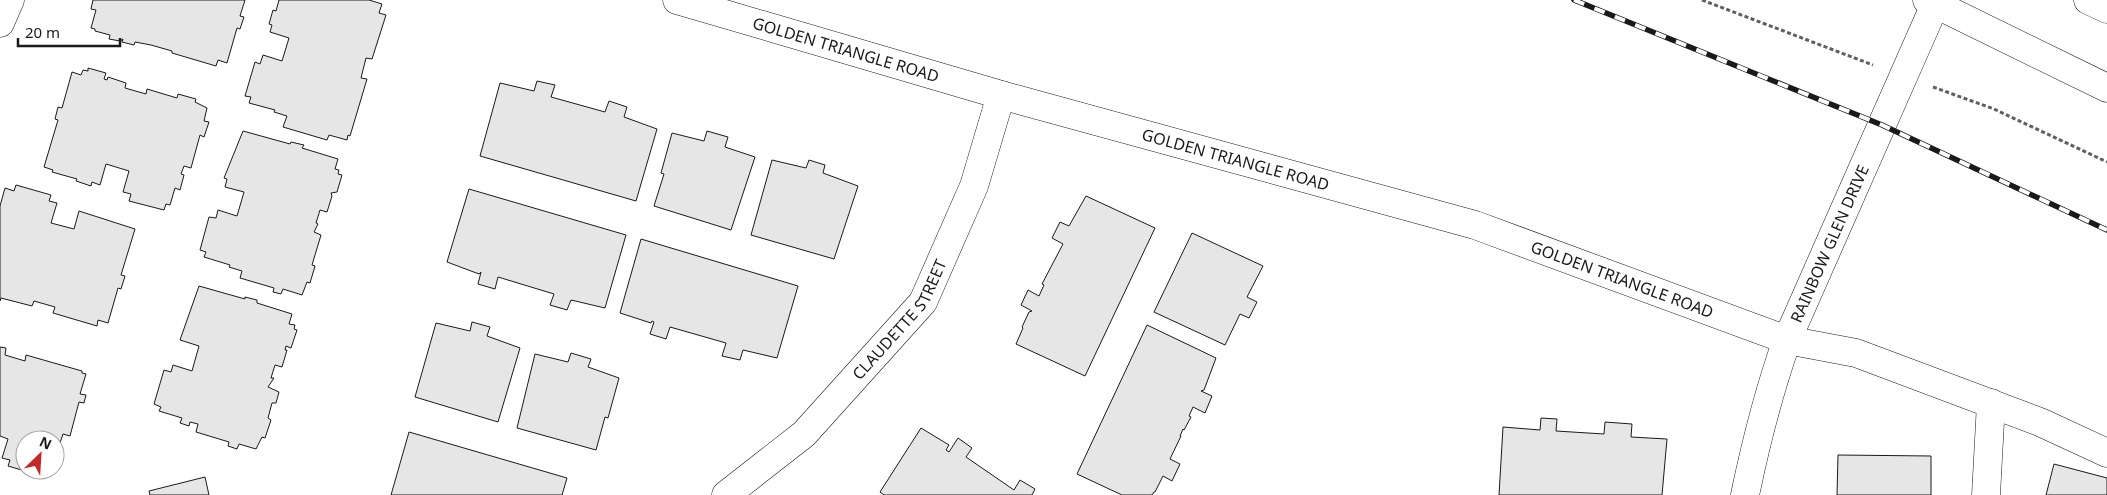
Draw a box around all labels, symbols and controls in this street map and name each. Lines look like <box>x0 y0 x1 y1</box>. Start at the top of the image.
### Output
street label: GOLDEN TRIANGLE ROAD <box>750 12 942 87</box>
scale bar <box>18 15 120 47</box>
text: 20 m <box>25 22 60 42</box>
street label: GOLDEN TRIANGLE ROAD <box>1140 123 1332 196</box>
street label: RAINBOW GLEN DRIVE <box>1785 161 1874 326</box>
street label: GOLDEN TRIANGLE ROAD <box>1528 235 1717 323</box>
street label: CLAUDETTE STREET <box>847 256 951 384</box>
north arrow <box>15 430 65 480</box>
text: N <box>37 432 55 454</box>

